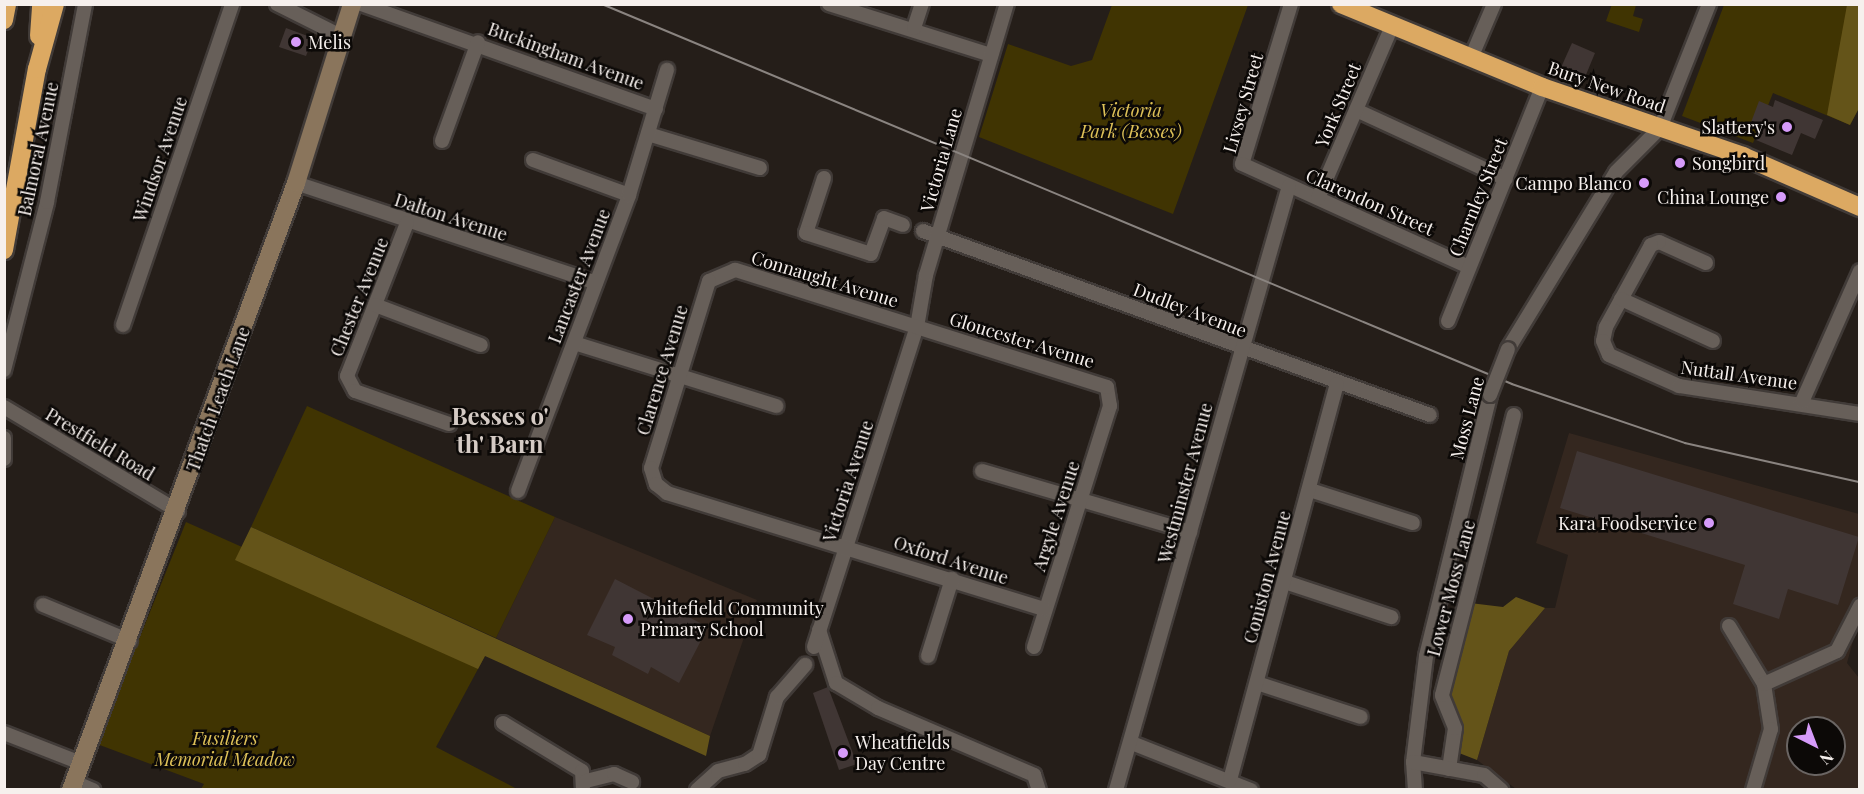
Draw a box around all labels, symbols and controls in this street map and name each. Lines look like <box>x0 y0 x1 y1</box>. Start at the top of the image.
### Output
street label: Buckingham Avenue <box>485 18 647 94</box>
place label: Melis <box>308 31 351 53</box>
marker: Melis <box>289 35 303 49</box>
street label: Livsey Street <box>1218 50 1268 156</box>
street label: Bury New Road <box>1545 57 1669 117</box>
street label: York Street <box>1311 60 1365 150</box>
street label: Balmoral Avenue <box>13 80 63 218</box>
street label: Windsor Avenue <box>128 93 192 225</box>
park label: Victoria Park (Besses) <box>1080 100 1182 142</box>
street label: Victoria Lane <box>916 105 966 215</box>
place label: Slattery's <box>1702 116 1775 138</box>
marker: Slattery's <box>1780 120 1794 134</box>
street label: Charnley Street <box>1444 134 1512 260</box>
place label: Songbird <box>1692 152 1765 174</box>
marker: Songbird <box>1673 156 1687 170</box>
street label: Clarendon Street <box>1303 164 1437 240</box>
place label: Campo Blanco <box>1515 172 1632 194</box>
marker: Campo Blanco <box>1637 176 1651 190</box>
place label: China Lounge <box>1657 186 1769 208</box>
street label: Dalton Avenue <box>392 189 510 245</box>
marker: China Lounge <box>1774 190 1788 204</box>
street label: Lancaster Avenue <box>543 205 615 347</box>
street label: Chester Avenue <box>325 234 393 360</box>
street label: Connaught Avenue <box>748 246 902 312</box>
street label: Dudley Avenue <box>1130 278 1250 342</box>
street label: Clarence Avenue <box>632 302 692 438</box>
street label: Gloucester Avenue <box>947 308 1097 372</box>
street label: Thatch Leach Lane <box>182 324 254 474</box>
street label: Nuttall Avenue <box>1679 356 1799 394</box>
street label: Moss Lane <box>1446 374 1488 462</box>
street label: Westminster Avenue <box>1153 400 1217 566</box>
district label: Besses o' th' Barn <box>451 402 549 458</box>
street label: Prestfield Road <box>42 403 158 485</box>
street label: Victoria Avenue <box>818 417 878 545</box>
street label: Argyle Avenue <box>1028 458 1084 574</box>
street label: Coniston Avenue <box>1239 508 1295 646</box>
place label: Kara Foodservice <box>1558 512 1697 534</box>
marker: Kara Foodservice <box>1702 516 1716 530</box>
street label: Lower Moss Lane <box>1422 517 1480 659</box>
street label: Oxford Avenue <box>891 531 1011 589</box>
place label: Whitefield Community Primary School <box>640 598 824 640</box>
marker: Whitefield Community Primary School <box>621 612 635 626</box>
north arrow <box>1786 716 1846 776</box>
park label: Fusiliers Memorial Meadow <box>154 728 296 771</box>
place label: Wheatfields Day Centre <box>855 732 950 774</box>
marker: Wheatfields Day Centre <box>836 746 850 760</box>
text: N <box>1816 747 1838 770</box>

